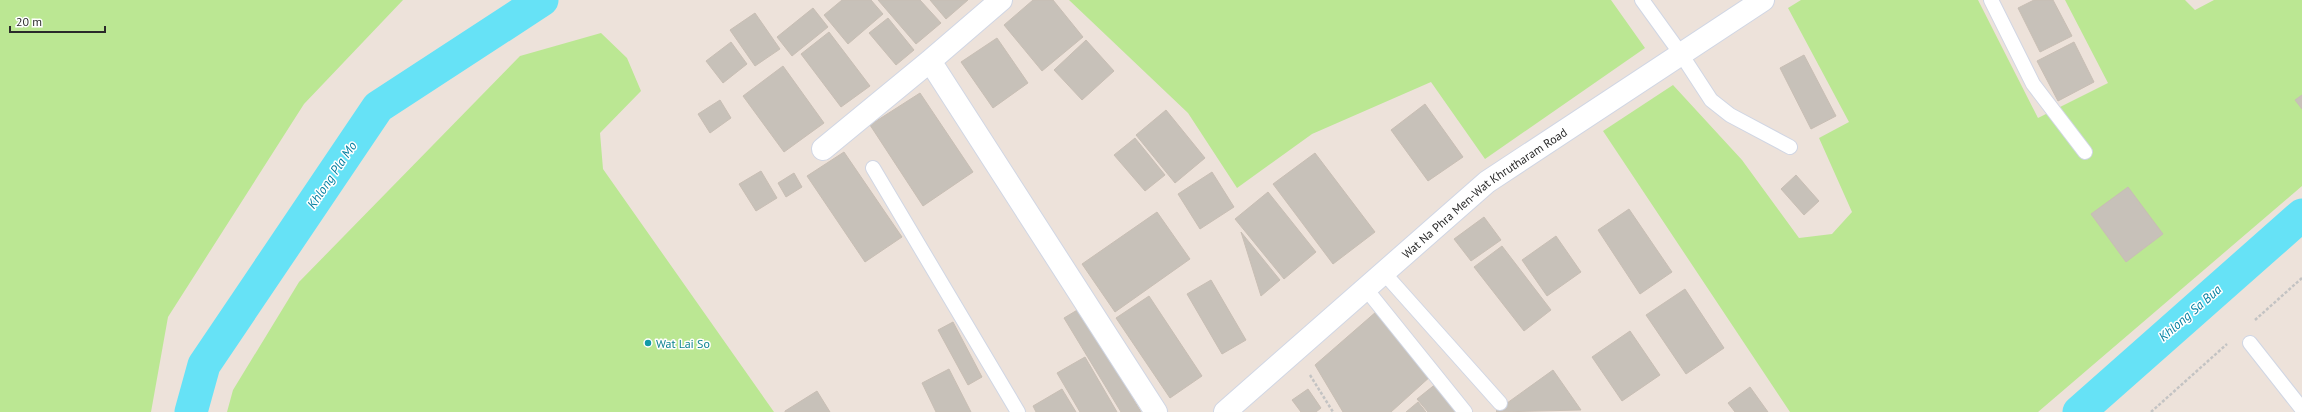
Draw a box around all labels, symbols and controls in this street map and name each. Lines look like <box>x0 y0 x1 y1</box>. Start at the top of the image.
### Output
scale bar <box>10 8 105 34</box>
text: 20 m <box>16 14 42 29</box>
street label: Wat Na Phra Men-Wat Khrutharam Road <box>1398 124 1570 261</box>
water label: Khlong Pla Mo <box>303 138 361 212</box>
water label: Khlong Sa Bua <box>2155 281 2225 345</box>
place label: Wat Lai So <box>656 336 710 351</box>
marker: Wat Lai So <box>643 338 653 348</box>

